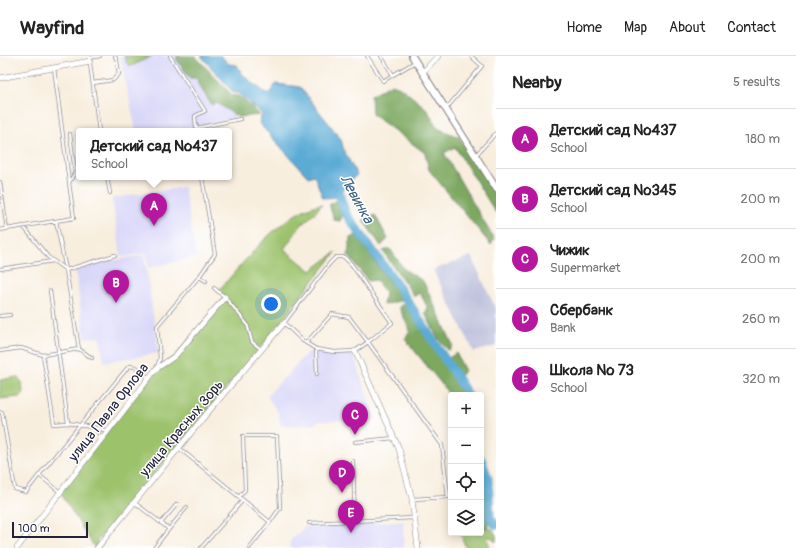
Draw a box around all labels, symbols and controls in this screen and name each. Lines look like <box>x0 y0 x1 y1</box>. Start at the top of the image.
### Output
text: Wayfind <box>20 16 84 40</box>
text: Home <box>567 19 602 36</box>
text: Map <box>624 19 647 36</box>
text: About <box>669 19 705 36</box>
text: Contact <box>727 19 776 36</box>
text: Nearby <box>512 72 561 93</box>
text: 5 results <box>733 74 780 90</box>
text: Детский сад №437 <box>550 121 676 140</box>
popup <box>76 128 232 180</box>
text: A <box>521 131 529 147</box>
text: 180 m <box>745 131 780 147</box>
text: Детский сад №437 <box>91 137 217 156</box>
text: School <box>550 140 587 156</box>
text: School <box>91 156 128 172</box>
water label: Левинка <box>335 172 378 228</box>
text: Детский сад №345 <box>550 181 677 200</box>
text: B <box>521 191 529 207</box>
text: 200 m <box>741 191 780 207</box>
pin: A <box>141 193 167 226</box>
text: School <box>550 200 587 216</box>
text: Чижик <box>550 241 590 260</box>
text: C <box>521 251 529 267</box>
text: 200 m <box>741 251 780 267</box>
text: Supermarket <box>550 260 621 276</box>
pin: B <box>103 270 129 303</box>
your location <box>261 294 281 314</box>
text: Сбербанк <box>550 301 613 320</box>
text: D <box>521 311 529 327</box>
text: 260 m <box>742 311 780 327</box>
text: Bank <box>550 320 576 336</box>
street label: улица Павла Орлова <box>64 360 152 466</box>
text: Школа № 73 <box>550 361 634 380</box>
text: E <box>522 371 528 387</box>
text: 320 m <box>742 371 780 387</box>
street label: улица Красных Зорь <box>135 376 227 481</box>
text: School <box>550 380 587 396</box>
map controls <box>448 392 484 536</box>
button: + <box>448 392 484 428</box>
pin: C <box>342 402 368 435</box>
button: − <box>448 428 484 464</box>
pin: D <box>329 460 355 493</box>
button: locate <box>448 464 484 500</box>
pin: E <box>338 500 364 533</box>
button: layers <box>448 500 484 536</box>
scale bar <box>12 520 88 539</box>
text: 100 m <box>18 522 49 535</box>

